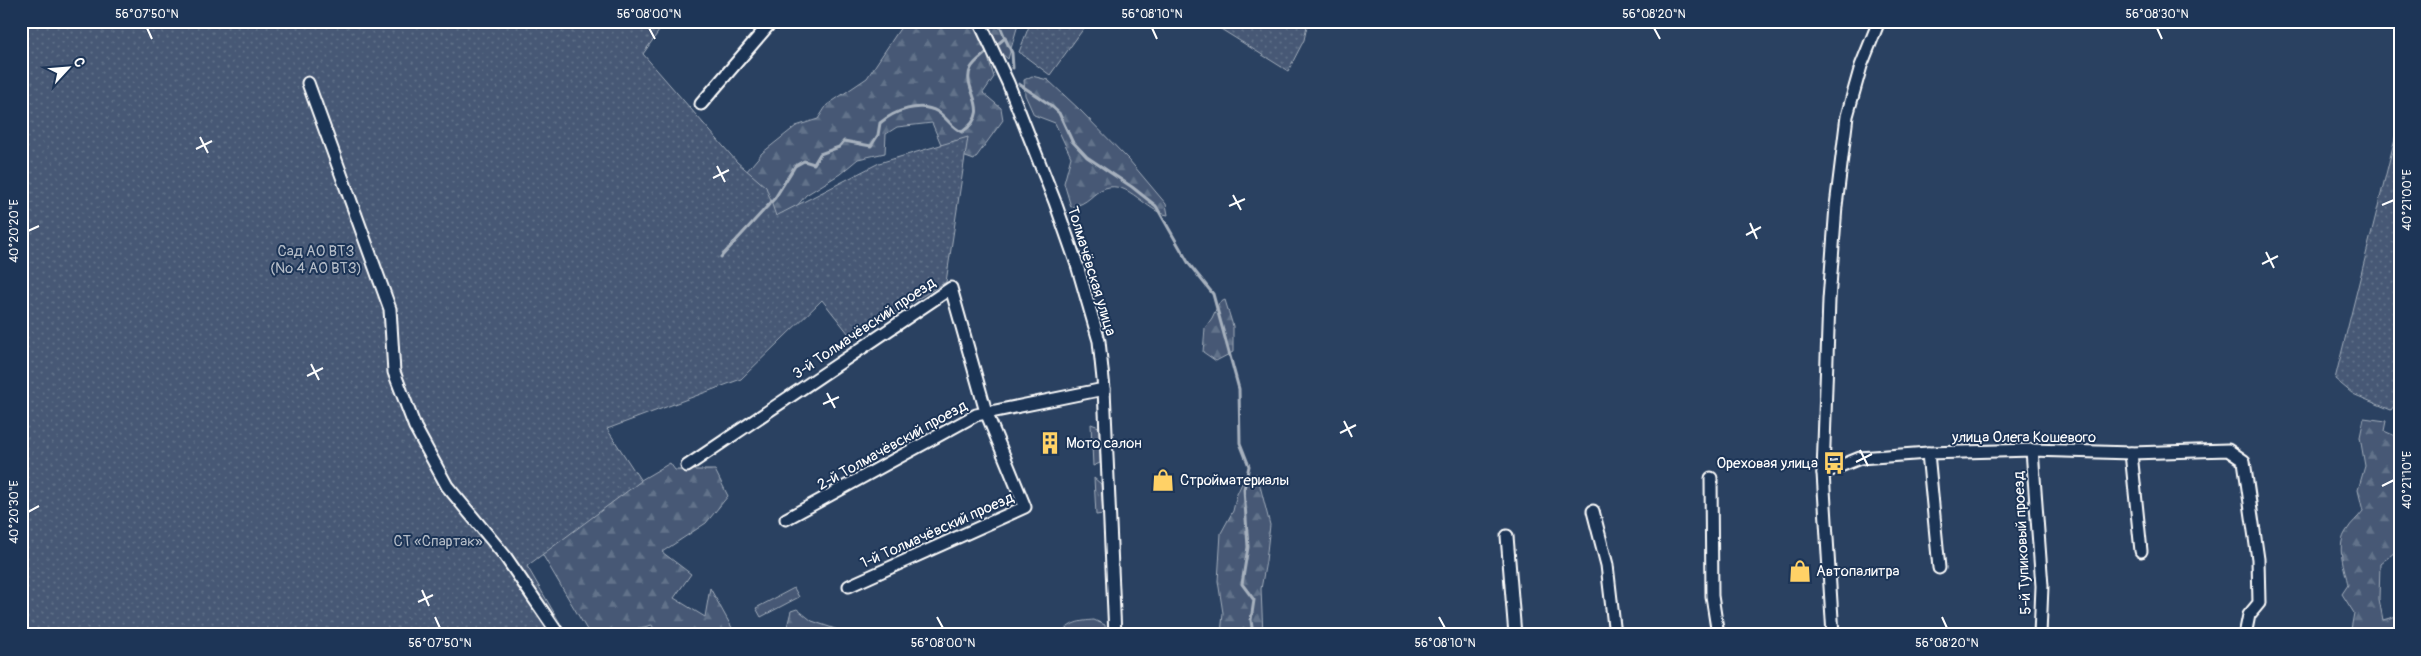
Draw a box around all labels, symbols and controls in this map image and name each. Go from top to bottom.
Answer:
text: 56°07'50"N [115,7,179,22]
text: 56°08'00"N [617,7,681,22]
text: 56°08'10"N [1121,7,1183,22]
text: 56°08'20"N [1622,7,1686,22]
text: 56°08'30"N [2125,7,2189,22]
north arrow [42,42,92,92]
text: С [70,55,89,70]
text: 40°21'00"E [2400,169,2415,231]
text: 40°20'20"E [7,199,22,263]
street label: Толмачёвская улица [1063,204,1120,338]
park label: Сад АО ВТЗ (№ 4 АО ВТЗ) [270,242,362,278]
street label: 3-й Толмачёвский проезд [789,273,939,383]
street label: 2-й Толмачёвский проезд [814,396,970,495]
street label: улица Олега Кошевого [1951,428,2096,447]
building icon: Мото салон [1037,430,1063,456]
place label: Мото салон [1066,434,1142,453]
bus stop icon: Ореховая улица [1821,450,1847,476]
text: 40°21'10"E [2400,451,2415,509]
place label: Ореховая улица [1716,454,1818,473]
shop icon: Стройматериалы [1150,467,1176,493]
place label: Стройматериалы [1180,471,1289,490]
street label: 5-й Тупиковый проезд [2009,471,2036,615]
text: 40°20'30"E [7,480,22,544]
street label: 1-й Толмачёвский проезд [858,488,1017,573]
park label: СТ «Спартак» [393,532,483,551]
shop icon: Автопалитра [1787,558,1813,584]
place label: Автопалитра [1816,562,1899,581]
text: 56°07'50"N [408,636,472,651]
text: 56°08'00"N [911,636,975,651]
text: 56°08'10"N [1414,636,1476,651]
text: 56°08'20"N [1915,636,1979,651]

